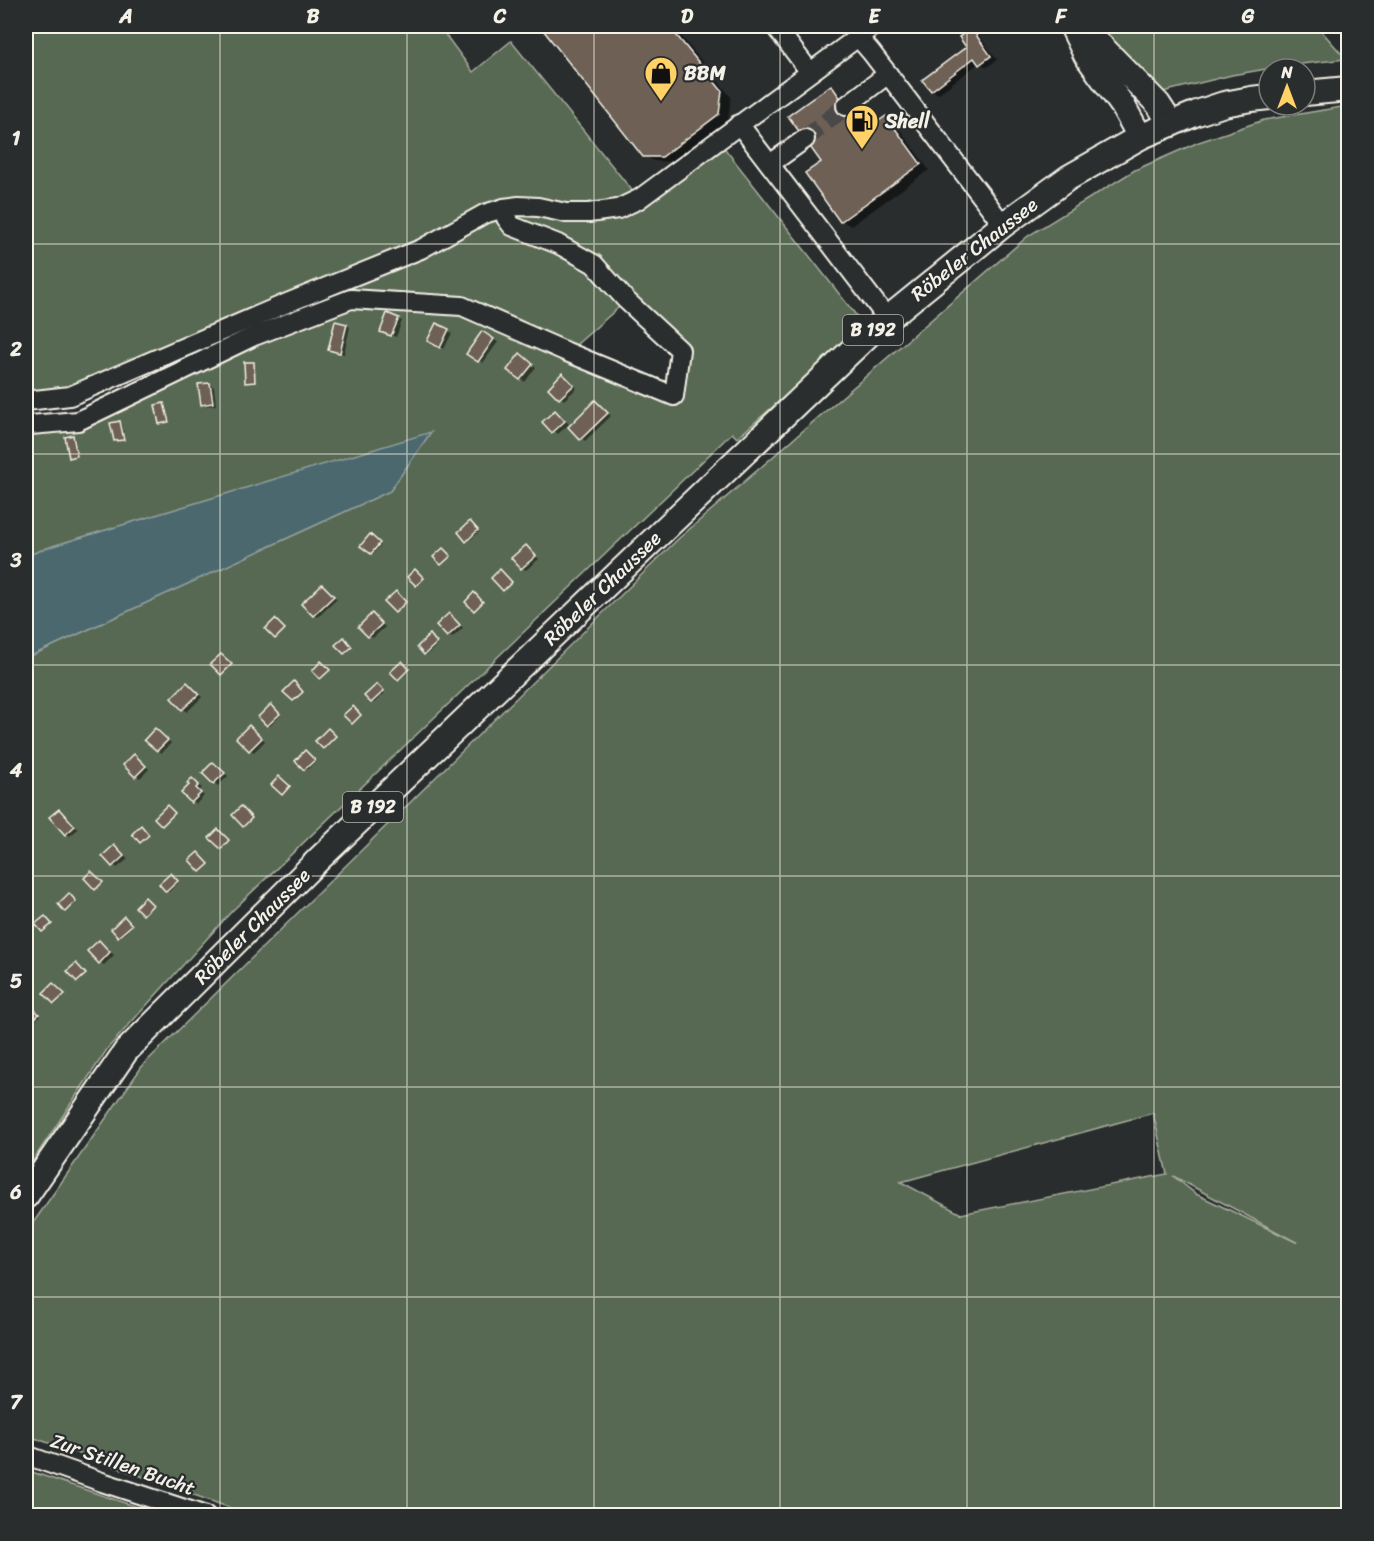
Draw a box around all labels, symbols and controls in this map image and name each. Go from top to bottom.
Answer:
text: A [118,0,133,34]
text: B [307,0,320,34]
text: C [493,0,507,34]
text: D [681,0,694,34]
text: E [868,0,881,34]
text: F [1055,0,1068,34]
text: G [1241,0,1255,34]
shop icon: BBM [643,55,679,102]
place label: BBM [684,56,726,91]
north arrow [1257,57,1317,117]
text: N [1280,58,1293,87]
fuel station icon: Shell [844,103,880,150]
place label: Shell [884,104,931,139]
text: 1 [12,121,21,156]
street label: Röbeler Chaussee [903,188,1046,311]
road number: B 192 [843,315,903,345]
text: 2 [9,332,22,367]
street label: Röbeler Chaussee [535,522,670,654]
text: 3 [10,543,22,578]
text: 4 [9,753,23,788]
road number: B 192 [343,792,403,822]
street label: Röbeler Chaussee [186,859,319,993]
text: 5 [10,964,22,999]
text: 6 [9,1175,22,1210]
text: 7 [10,1385,23,1420]
street label: Zur Stillen Bucht [46,1423,200,1506]

